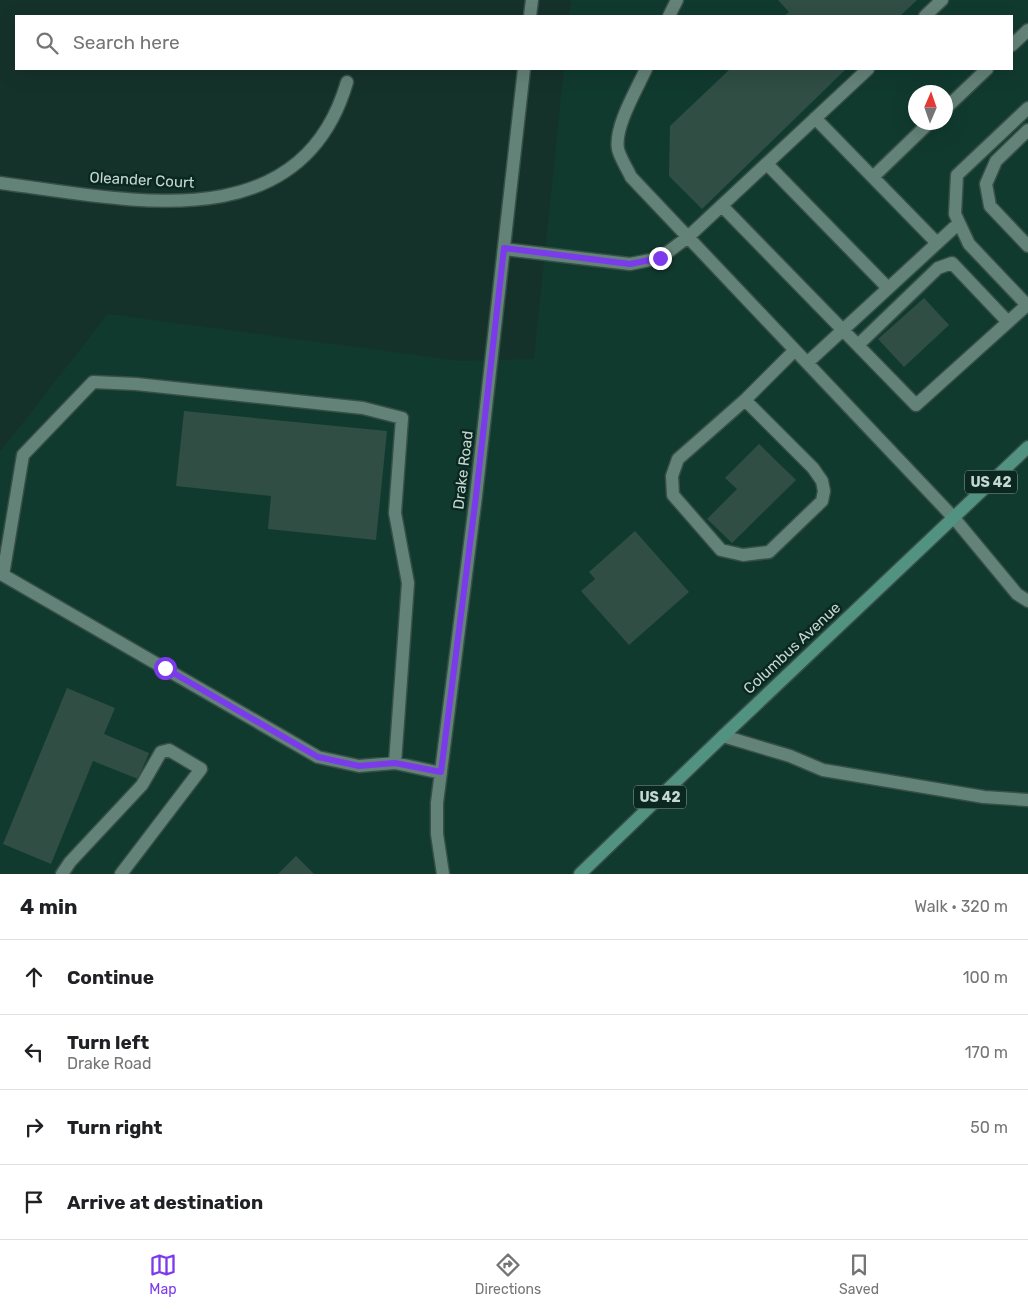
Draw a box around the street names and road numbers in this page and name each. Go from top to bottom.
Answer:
street label: Oleander Court [89,168,195,192]
street label: Drake Road [449,430,477,510]
road number: US 42 [965,471,1017,494]
street label: Columbus Avenue [740,598,844,698]
road number: US 42 [634,786,686,809]

